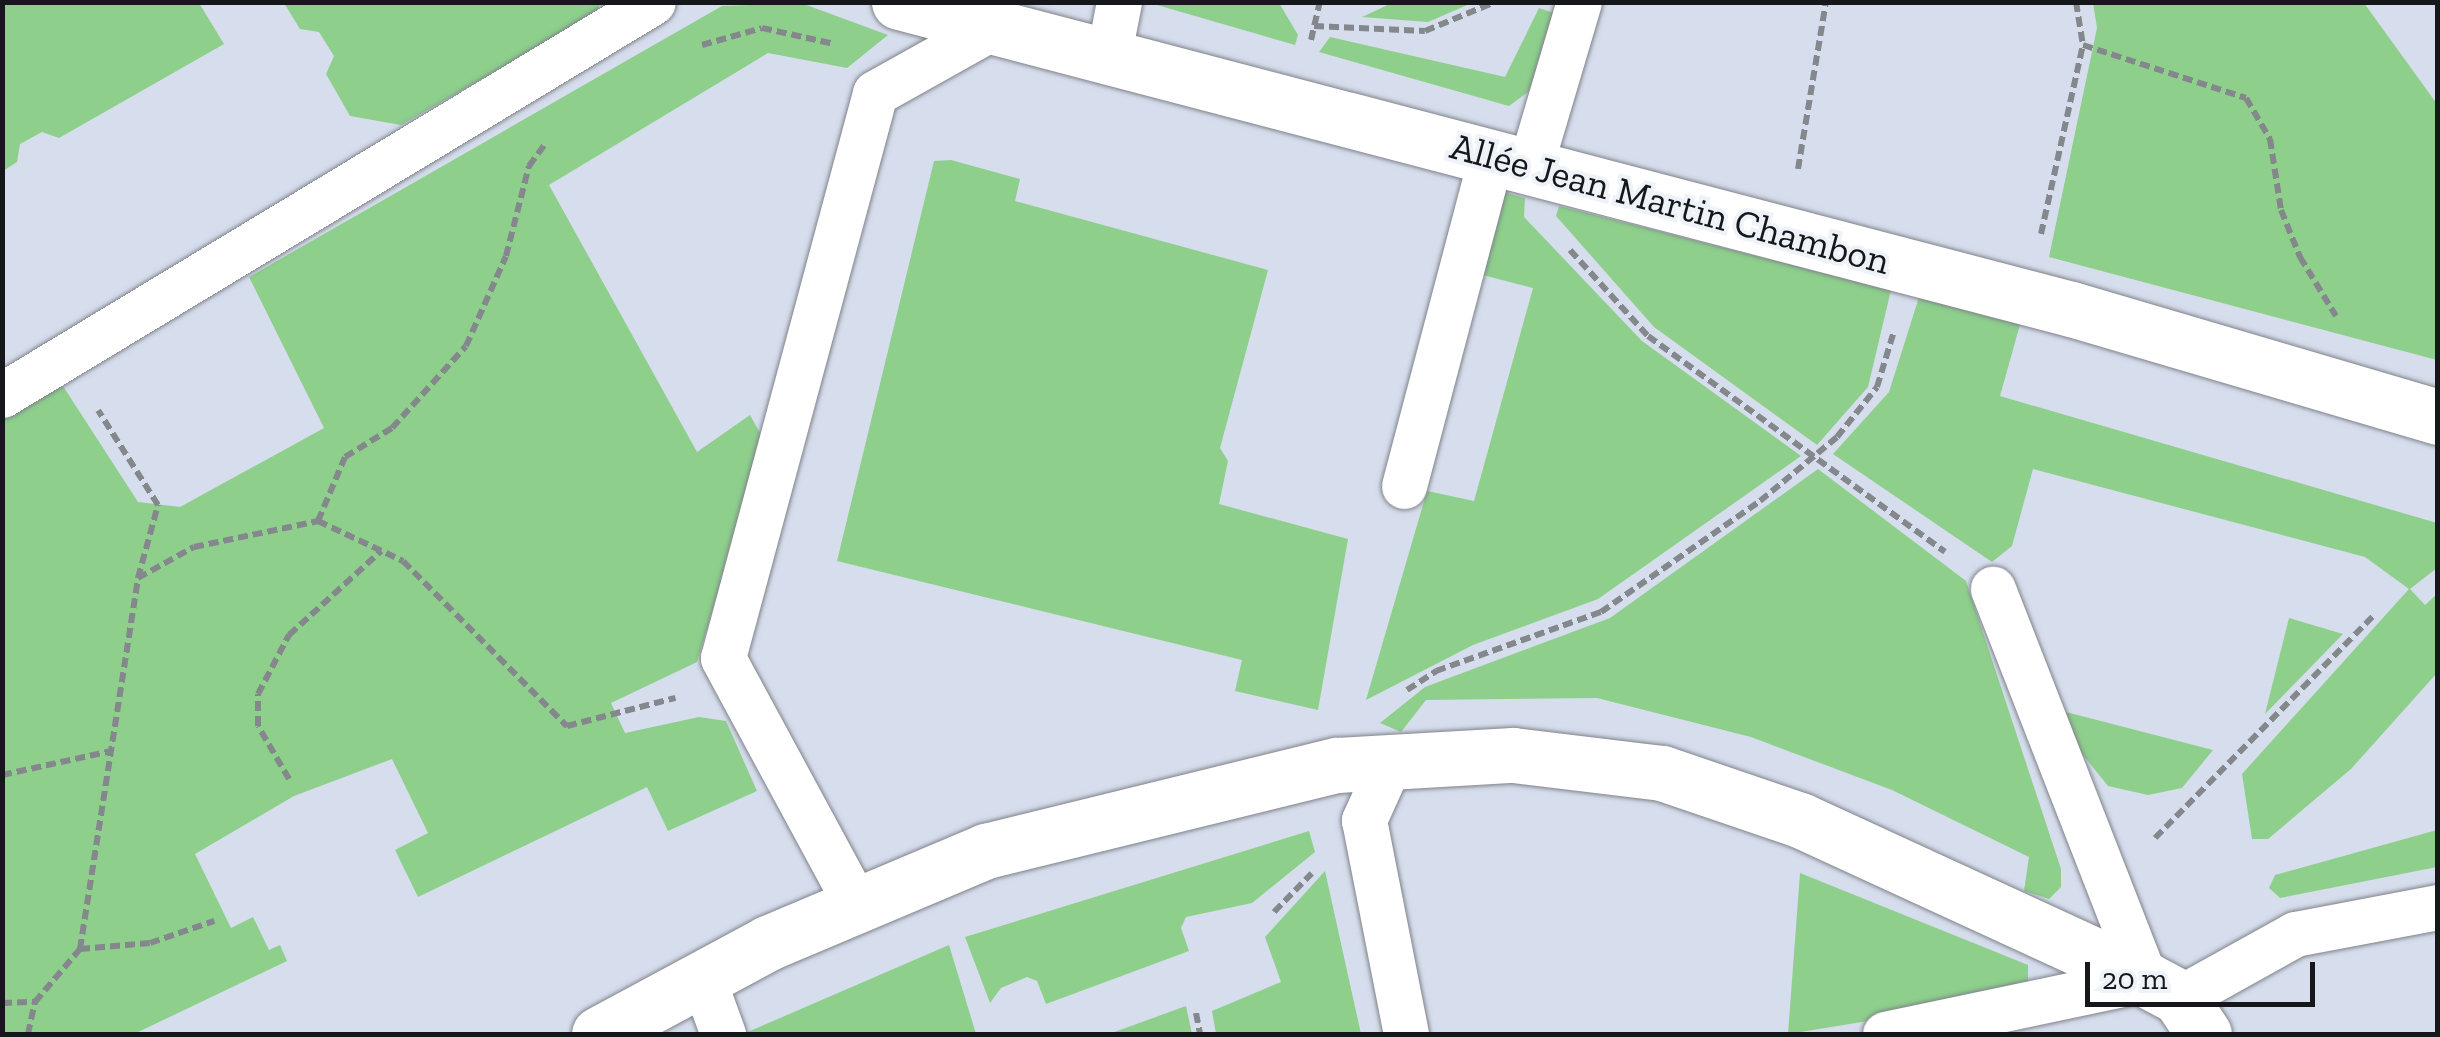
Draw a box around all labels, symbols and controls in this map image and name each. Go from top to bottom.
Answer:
street label: Allée Jean Martin Chambon [1445,123,1895,285]
scale bar [2090,942,2320,1004]
text: 20 m [2102,961,2167,997]

